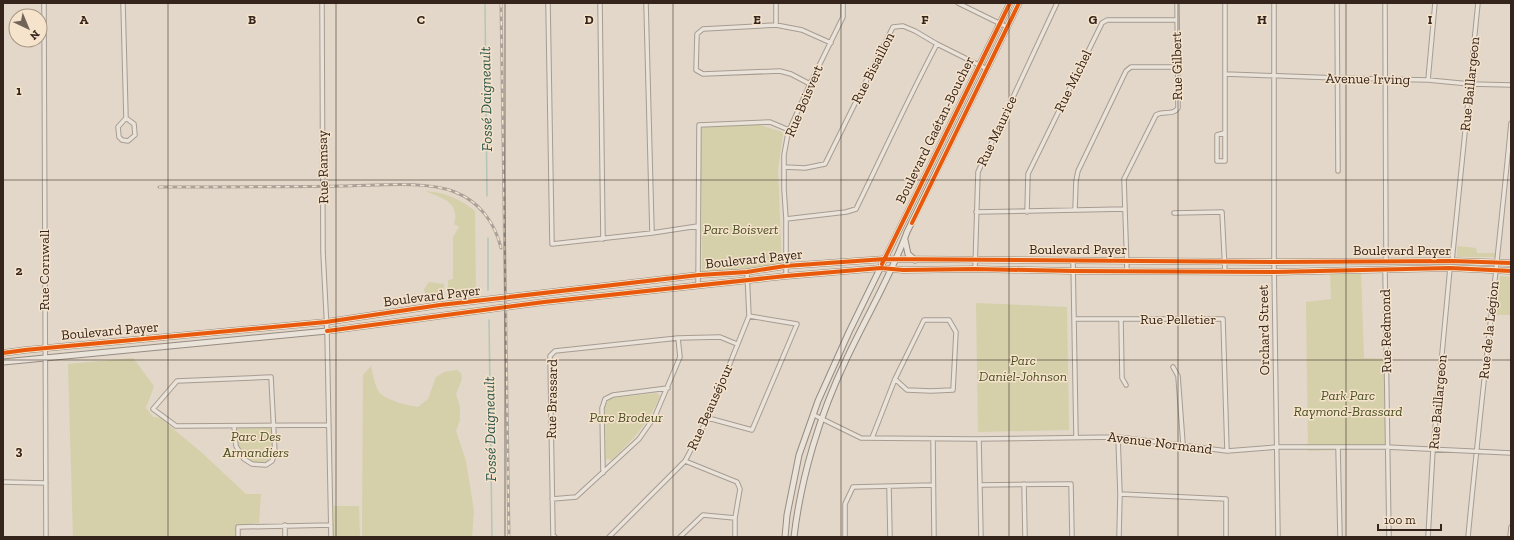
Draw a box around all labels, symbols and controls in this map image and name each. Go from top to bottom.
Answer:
north arrow [8,8,48,48]
text: A [80,12,89,27]
text: B [248,12,256,27]
text: C [417,12,425,27]
text: D [584,12,594,27]
text: E [753,12,761,27]
text: F [921,12,929,27]
text: G [1089,12,1098,27]
text: H [1257,12,1267,27]
text: I [1428,12,1433,27]
text: N [27,27,42,43]
street label: Rue Bisaillon [848,29,898,107]
street label: Rue Gilbert [1168,31,1186,100]
street label: Rue Baillargeon [1457,36,1483,132]
water label: Fossé Daigneault [476,46,496,152]
street label: Rue Michel [1051,47,1095,115]
street label: Boulevard Gaétan-Boucher [892,53,978,206]
street label: Rue Boisvert [781,62,827,140]
street label: Avenue Irving [1326,70,1411,88]
text: 1 [16,83,22,98]
street label: Rue Maurice [973,93,1021,169]
street label: Rue Ramsay [314,129,332,204]
park label: Parc Boisvert [703,221,779,238]
street label: Rue Cornwall [36,229,53,311]
street label: Boulevard Payer [1029,241,1127,258]
street label: Boulevard Payer [1353,242,1451,259]
street label: Boulevard Payer [704,245,804,273]
text: 2 [16,263,23,278]
street label: Rue de la Légion [1475,280,1503,380]
street label: Boulevard Payer [382,282,482,310]
street label: Orchard Street [1255,284,1273,376]
street label: Rue Redmond [1377,289,1395,373]
street label: Rue Pelletier [1140,311,1216,328]
street label: Boulevard Payer [60,318,160,344]
park label: Parc Daniel-Johnson [979,352,1067,385]
street label: Rue Baillargeon [1425,354,1451,450]
street label: Rue Brassard [543,359,561,439]
street label: Rue Beauséjour [683,361,737,453]
water label: Fossé Daigneault [480,376,500,482]
park label: Park Parc Raymond-Brassard [1294,387,1402,420]
park label: Parc Brodeur [589,409,663,426]
park label: Parc Des Armandiers [222,428,289,461]
street label: Avenue Normand [1107,428,1214,458]
text: 3 [16,443,23,458]
scale bar [1378,506,1441,532]
text: 100 m [1384,513,1416,527]

